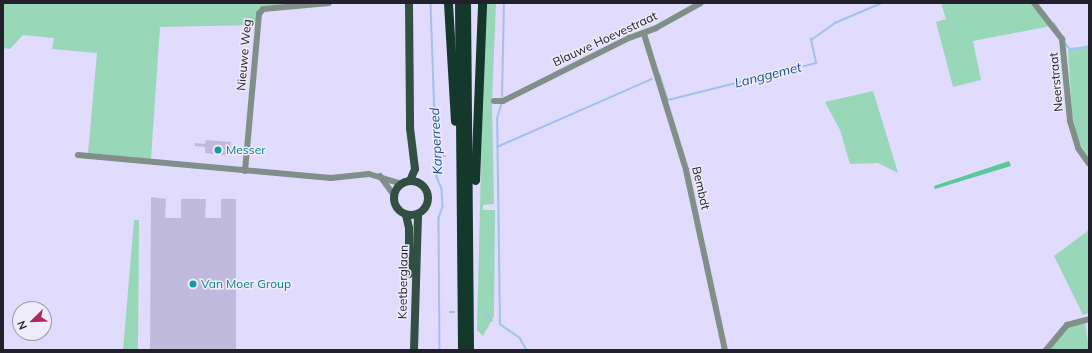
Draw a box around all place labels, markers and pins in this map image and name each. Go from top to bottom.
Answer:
place label: Messer [226,143,266,157]
marker: Messer [213,145,223,155]
place label: Van Moer Group [201,277,291,291]
marker: Van Moer Group [188,279,198,289]

